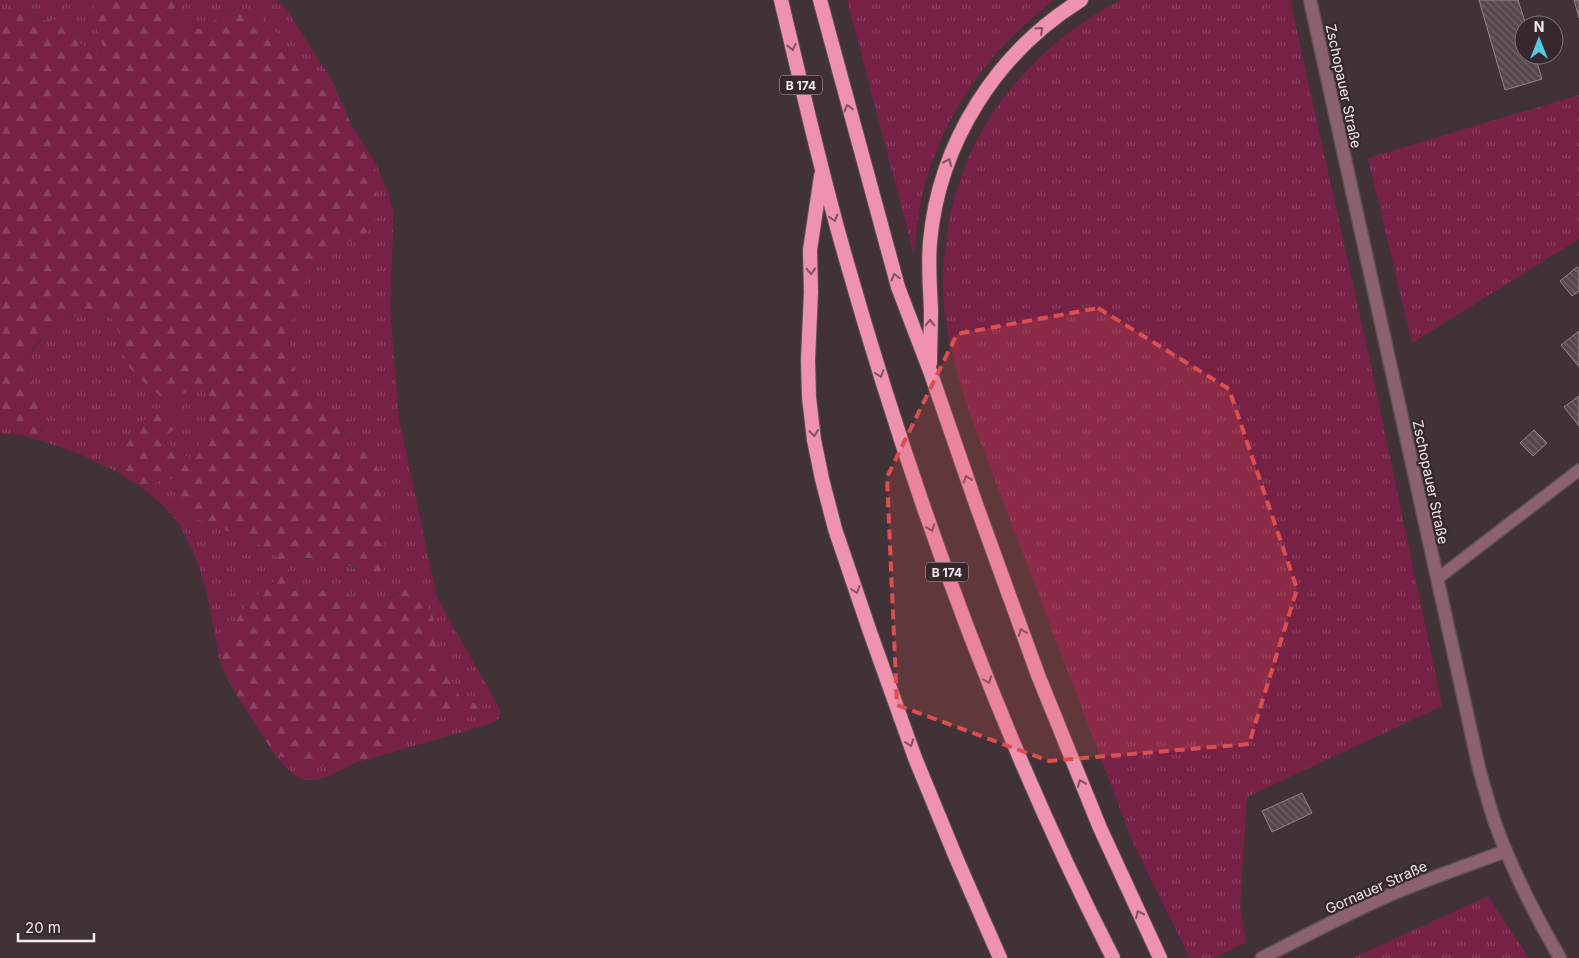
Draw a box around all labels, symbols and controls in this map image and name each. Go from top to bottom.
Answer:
north arrow [1514,15,1564,65]
text: N [1534,18,1544,35]
street label: Zschopauer Straße [1323,22,1365,150]
one-way arrow [1034,27,1043,36]
one-way arrow [786,43,797,52]
road number: B 174 [780,76,822,94]
one-way arrow [844,105,854,113]
one-way arrow [942,159,952,167]
one-way arrow [829,213,839,221]
one-way arrow [805,267,816,275]
one-way arrow [890,273,900,281]
one-way arrow [925,318,936,326]
one-way arrow [874,369,884,377]
street label: Zschopauer Straße [1410,418,1452,546]
one-way arrow [808,430,819,438]
one-way arrow [963,475,973,484]
one-way arrow [925,523,935,532]
road number: B 174 [926,562,968,582]
one-way arrow [850,585,860,594]
one-way arrow [1018,628,1028,636]
one-way arrow [982,675,992,684]
one-way arrow [904,738,914,747]
one-way arrow [1077,779,1088,788]
street label: Gornauer Straße [1322,857,1430,917]
scale bar [18,910,94,942]
one-way arrow [1135,910,1146,919]
text: 20 m [25,918,61,937]

